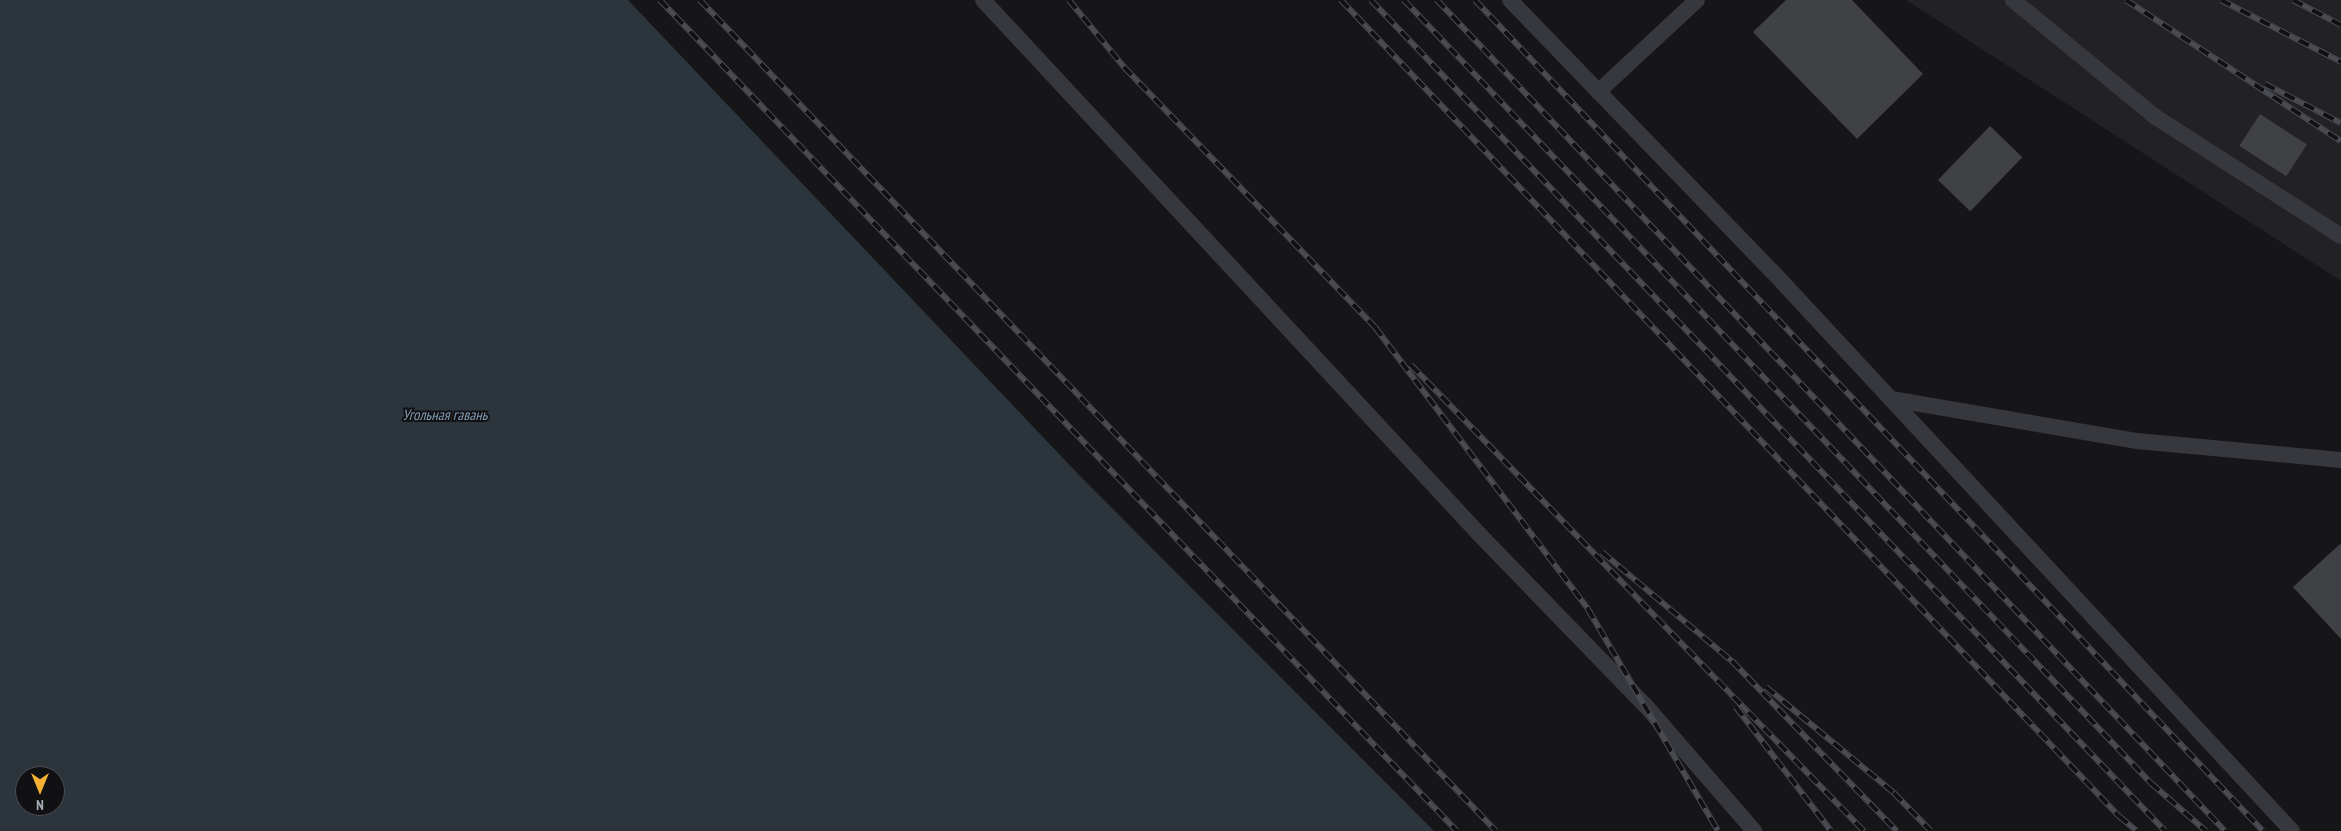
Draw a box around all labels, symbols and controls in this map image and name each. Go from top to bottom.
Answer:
water label: Угольная гавань [403,406,487,424]
north arrow [15,766,65,816]
text: N [36,796,44,814]

